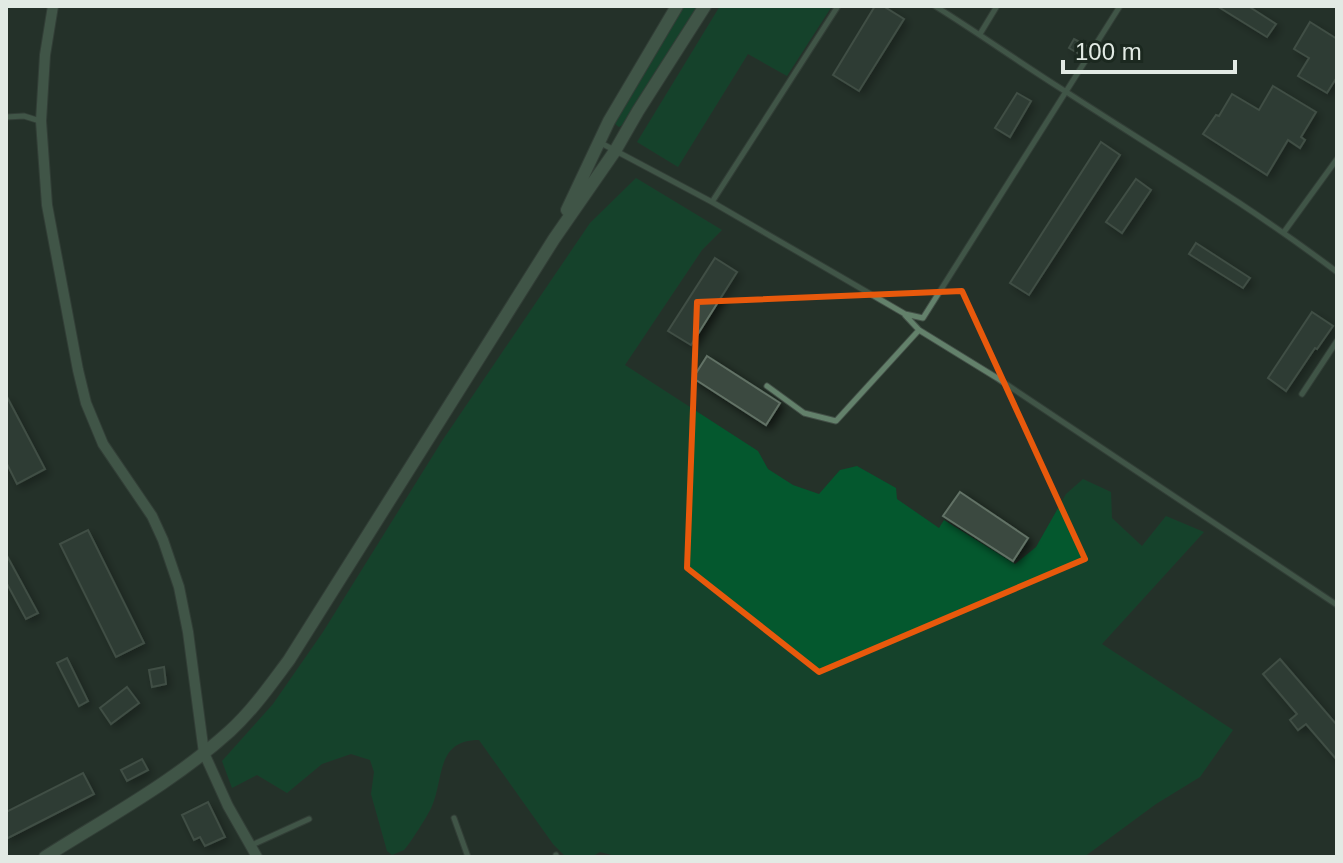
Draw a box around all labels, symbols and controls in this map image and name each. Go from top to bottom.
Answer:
scale bar [1063,24,1235,74]
text: 100 m [1075,38,1142,65]

